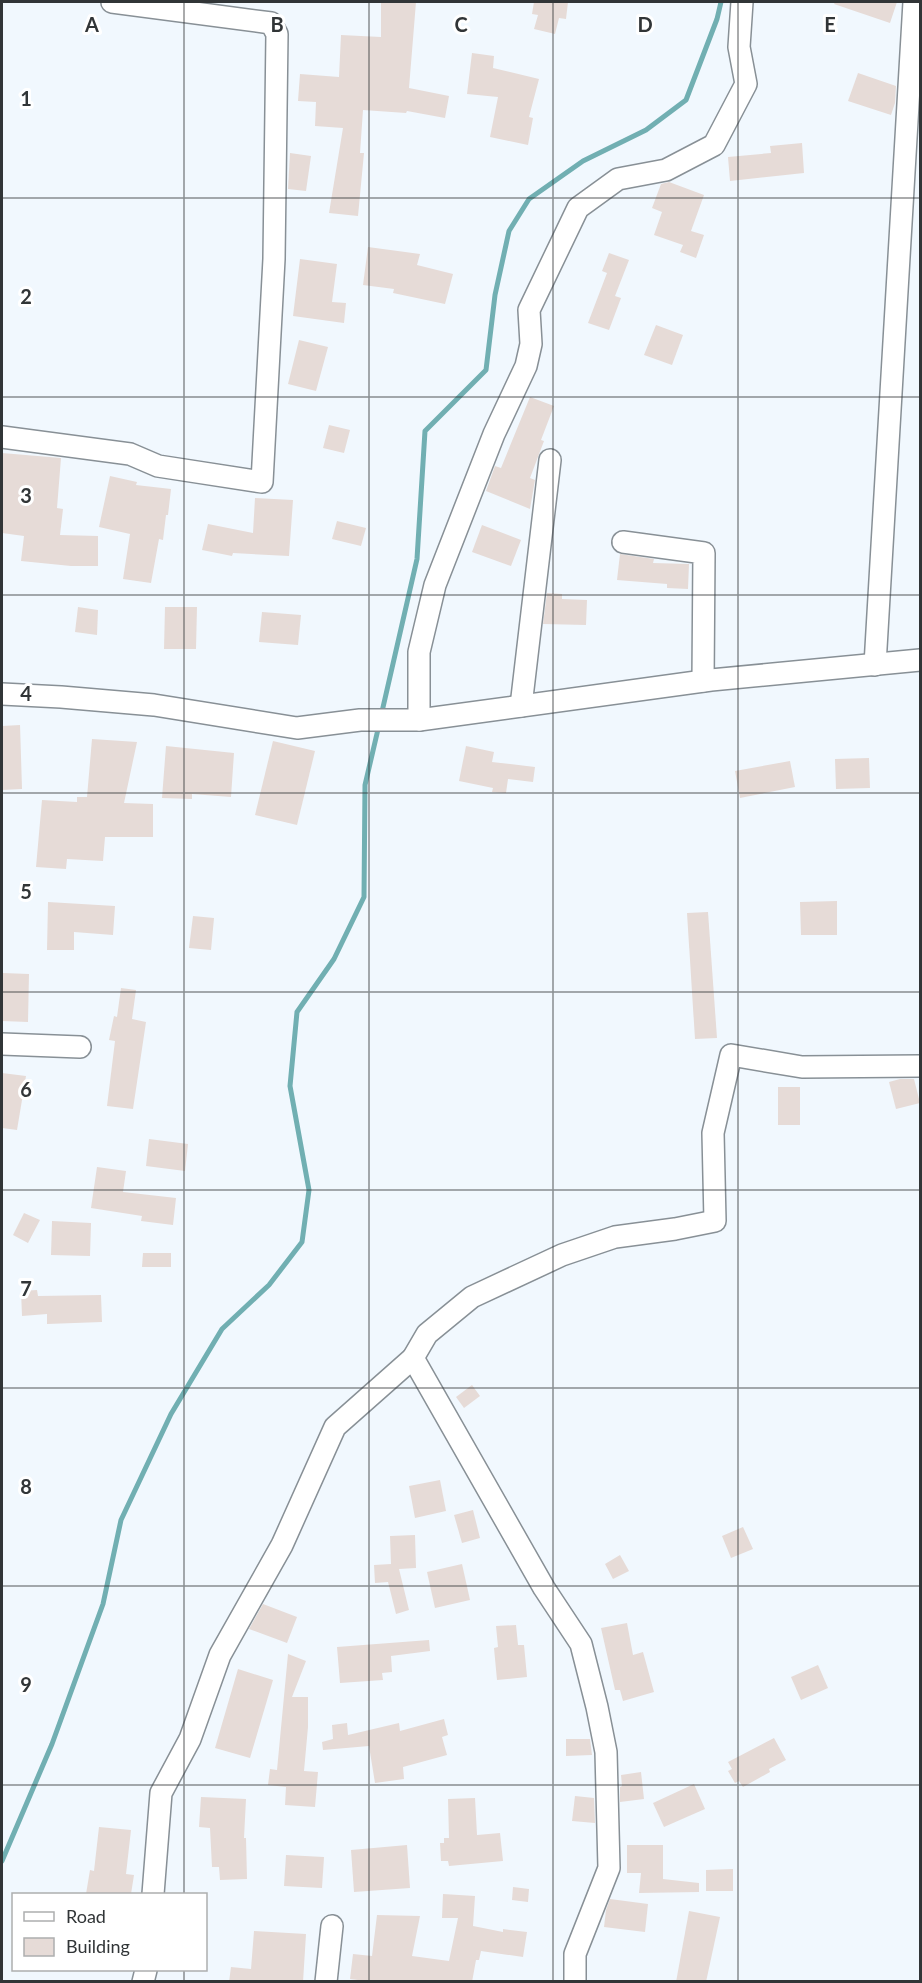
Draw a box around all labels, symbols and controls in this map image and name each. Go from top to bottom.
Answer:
text: A [84,12,99,36]
text: B [270,12,284,36]
text: C [454,12,468,36]
text: D [637,12,653,36]
text: E [824,12,836,36]
text: 1 [20,86,32,110]
text: 2 [20,284,32,308]
text: 3 [20,483,32,507]
text: 4 [20,681,32,705]
text: 5 [20,879,32,903]
text: 6 [20,1077,32,1101]
text: 7 [20,1276,32,1300]
text: 8 [20,1474,32,1498]
text: 9 [20,1672,32,1696]
legend [12,1893,207,1971]
text: Road [66,1905,106,1927]
text: Building [66,1935,130,1957]

